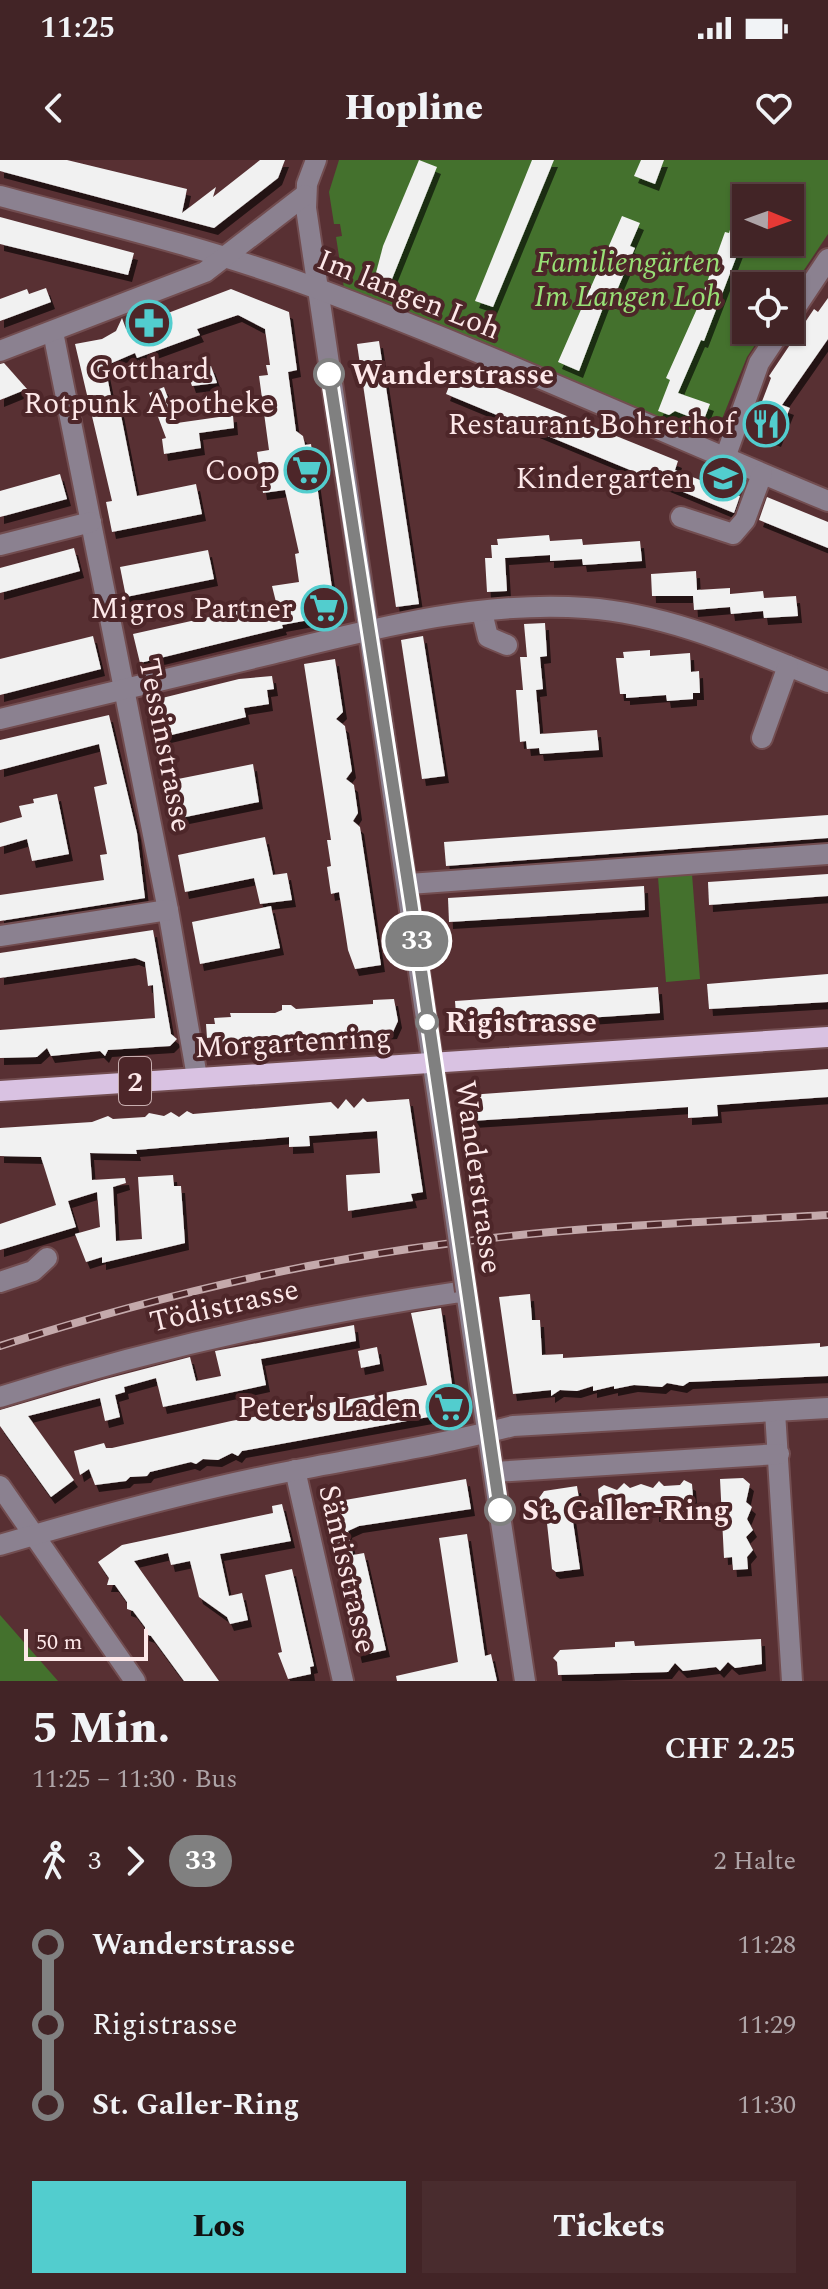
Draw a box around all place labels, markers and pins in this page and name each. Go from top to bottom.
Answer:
pharmacy icon: Gotthard Rotpunk Apotheke [125,299,173,347]
place label: Gotthard Rotpunk Apotheke [23,347,275,427]
place label: Wanderstrasse [351,352,554,398]
marker: Wanderstrasse [314,359,344,389]
restaurant icon: Restaurant Bohrerhof [742,400,790,448]
place label: Restaurant Bohrerhof [447,402,738,448]
supermarket icon: Coop [283,446,331,494]
place label: Coop [205,448,276,494]
school or university icon: Kindergarten [699,454,747,502]
place label: Kindergarten [515,456,692,502]
supermarket icon: Migros Partner [300,584,348,632]
place label: Migros Partner [90,586,293,632]
place label: Rigistrasse [445,1000,597,1046]
marker: Rigistrasse [416,1011,438,1033]
supermarket icon: Peter's Laden [425,1383,473,1431]
place label: Peter's Laden [238,1385,418,1431]
place label: St. Galler-Ring [522,1488,729,1534]
marker: St. Galler-Ring [485,1495,515,1525]

